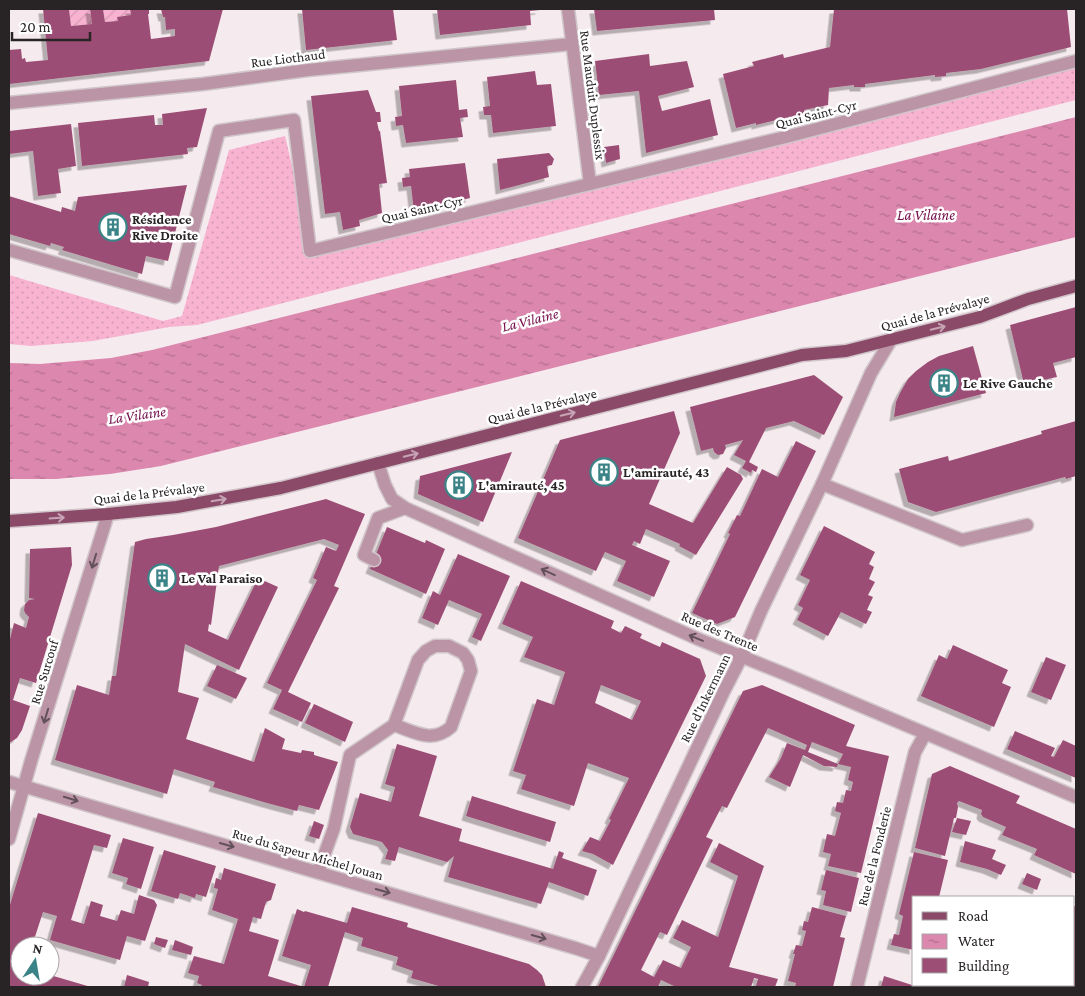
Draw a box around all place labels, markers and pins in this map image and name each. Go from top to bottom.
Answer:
place label: Résidence Rive Droite [132,211,199,243]
building icon: Résidence Rive Droite [98,212,128,242]
building icon: Le Rive Gauche [929,368,959,398]
place label: Le Rive Gauche [963,375,1053,391]
building icon: L'amirauté, 43 [589,457,619,487]
place label: L'amirauté, 43 [623,464,710,481]
building icon: L'amirauté, 45 [444,470,474,500]
place label: L'amirauté, 45 [478,477,565,494]
building icon: Le Val Paraiso [147,563,177,593]
place label: Le Val Paraiso [181,570,263,586]

